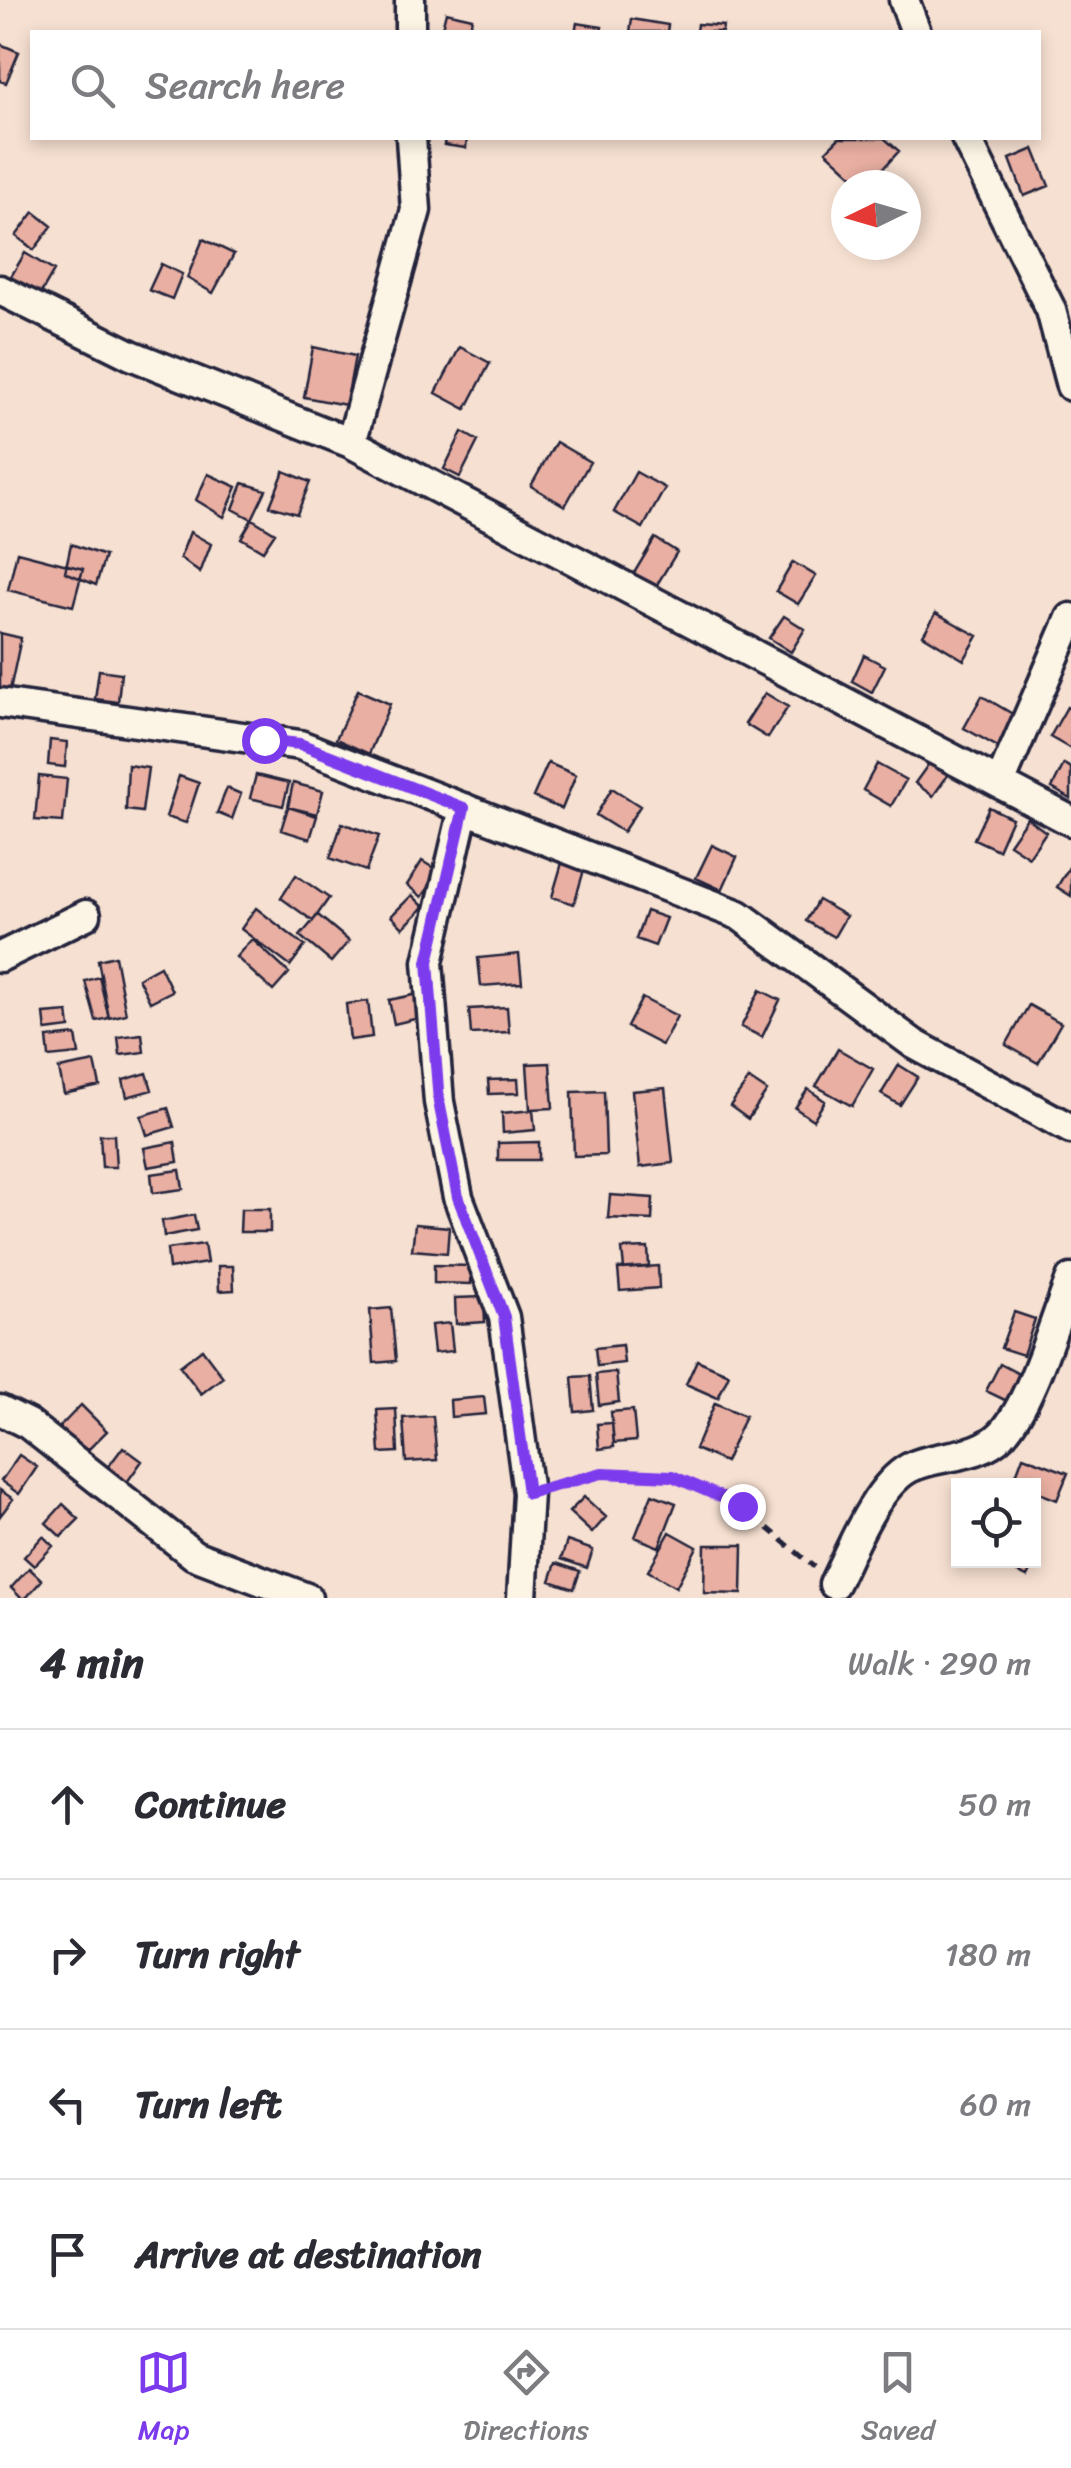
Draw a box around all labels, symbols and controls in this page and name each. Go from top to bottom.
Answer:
search box [30,30,1041,140]
text: Search here [145,52,345,119]
icon: search [65,58,120,113]
north arrow [831,170,921,260]
route start [242,718,288,764]
map controls [951,1478,1041,1568]
button: locate [951,1478,1041,1568]
route end [720,1484,766,1530]
text: 4 min [40,1626,144,1700]
text: Walk · 290 m [848,1635,1031,1692]
text: Continue [135,1771,286,1838]
text: 50 m [958,1776,1031,1833]
icon: ahead [40,1777,95,1832]
text: Turn right [135,1921,300,1988]
text: 180 m [945,1926,1031,1983]
icon: right [40,1927,95,1982]
text: Turn left [135,2071,281,2138]
text: 60 m [960,2076,1031,2133]
icon: left [40,2077,95,2132]
text: Arrive at destination [135,2221,482,2288]
icon: arrive [40,2227,95,2282]
tab: Map [136,2345,191,2454]
tab: Directions [463,2345,589,2454]
tab: Saved [861,2345,935,2454]

